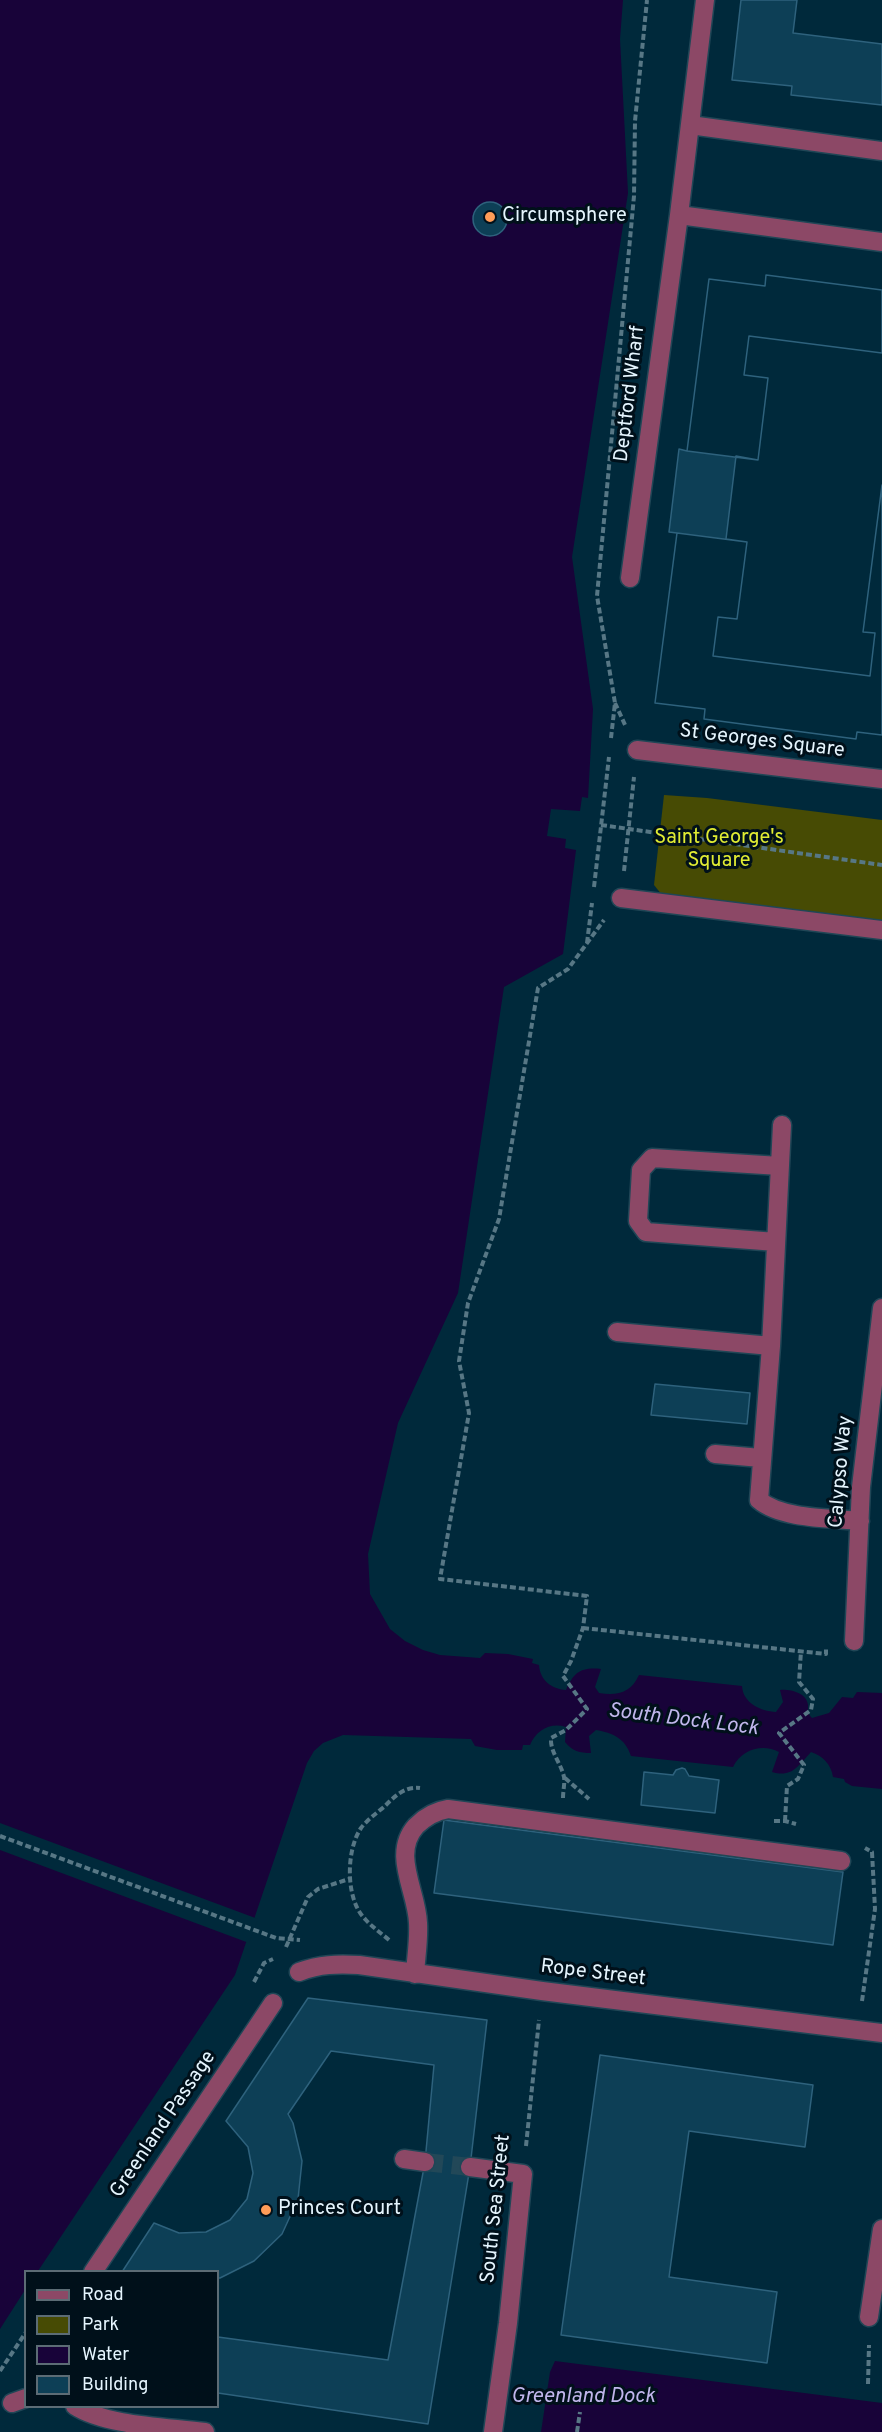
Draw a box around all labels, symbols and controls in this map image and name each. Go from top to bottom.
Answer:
place label: Circumsphere [502,205,627,229]
marker: Circumsphere [483,210,497,224]
street label: Deptford Wharf [611,325,651,463]
street label: St Georges Square [678,720,846,764]
park label: Saint George's Square [654,827,784,874]
street label: Calypso Way [825,1415,859,1529]
water label: South Dock Lock [607,1699,759,1743]
street label: Rope Street [539,1956,647,1992]
street label: Greenland Passage [106,2047,222,2203]
street label: South Sea Street [477,2133,517,2285]
place label: Princes Court [278,2198,401,2222]
marker: Princes Court [259,2203,273,2217]
legend [24,2270,219,2408]
text: Road [82,2284,124,2307]
text: Park [82,2314,119,2337]
text: Water [82,2344,129,2367]
text: Building [82,2374,148,2397]
water label: Greenland Dock [511,2385,655,2411]

